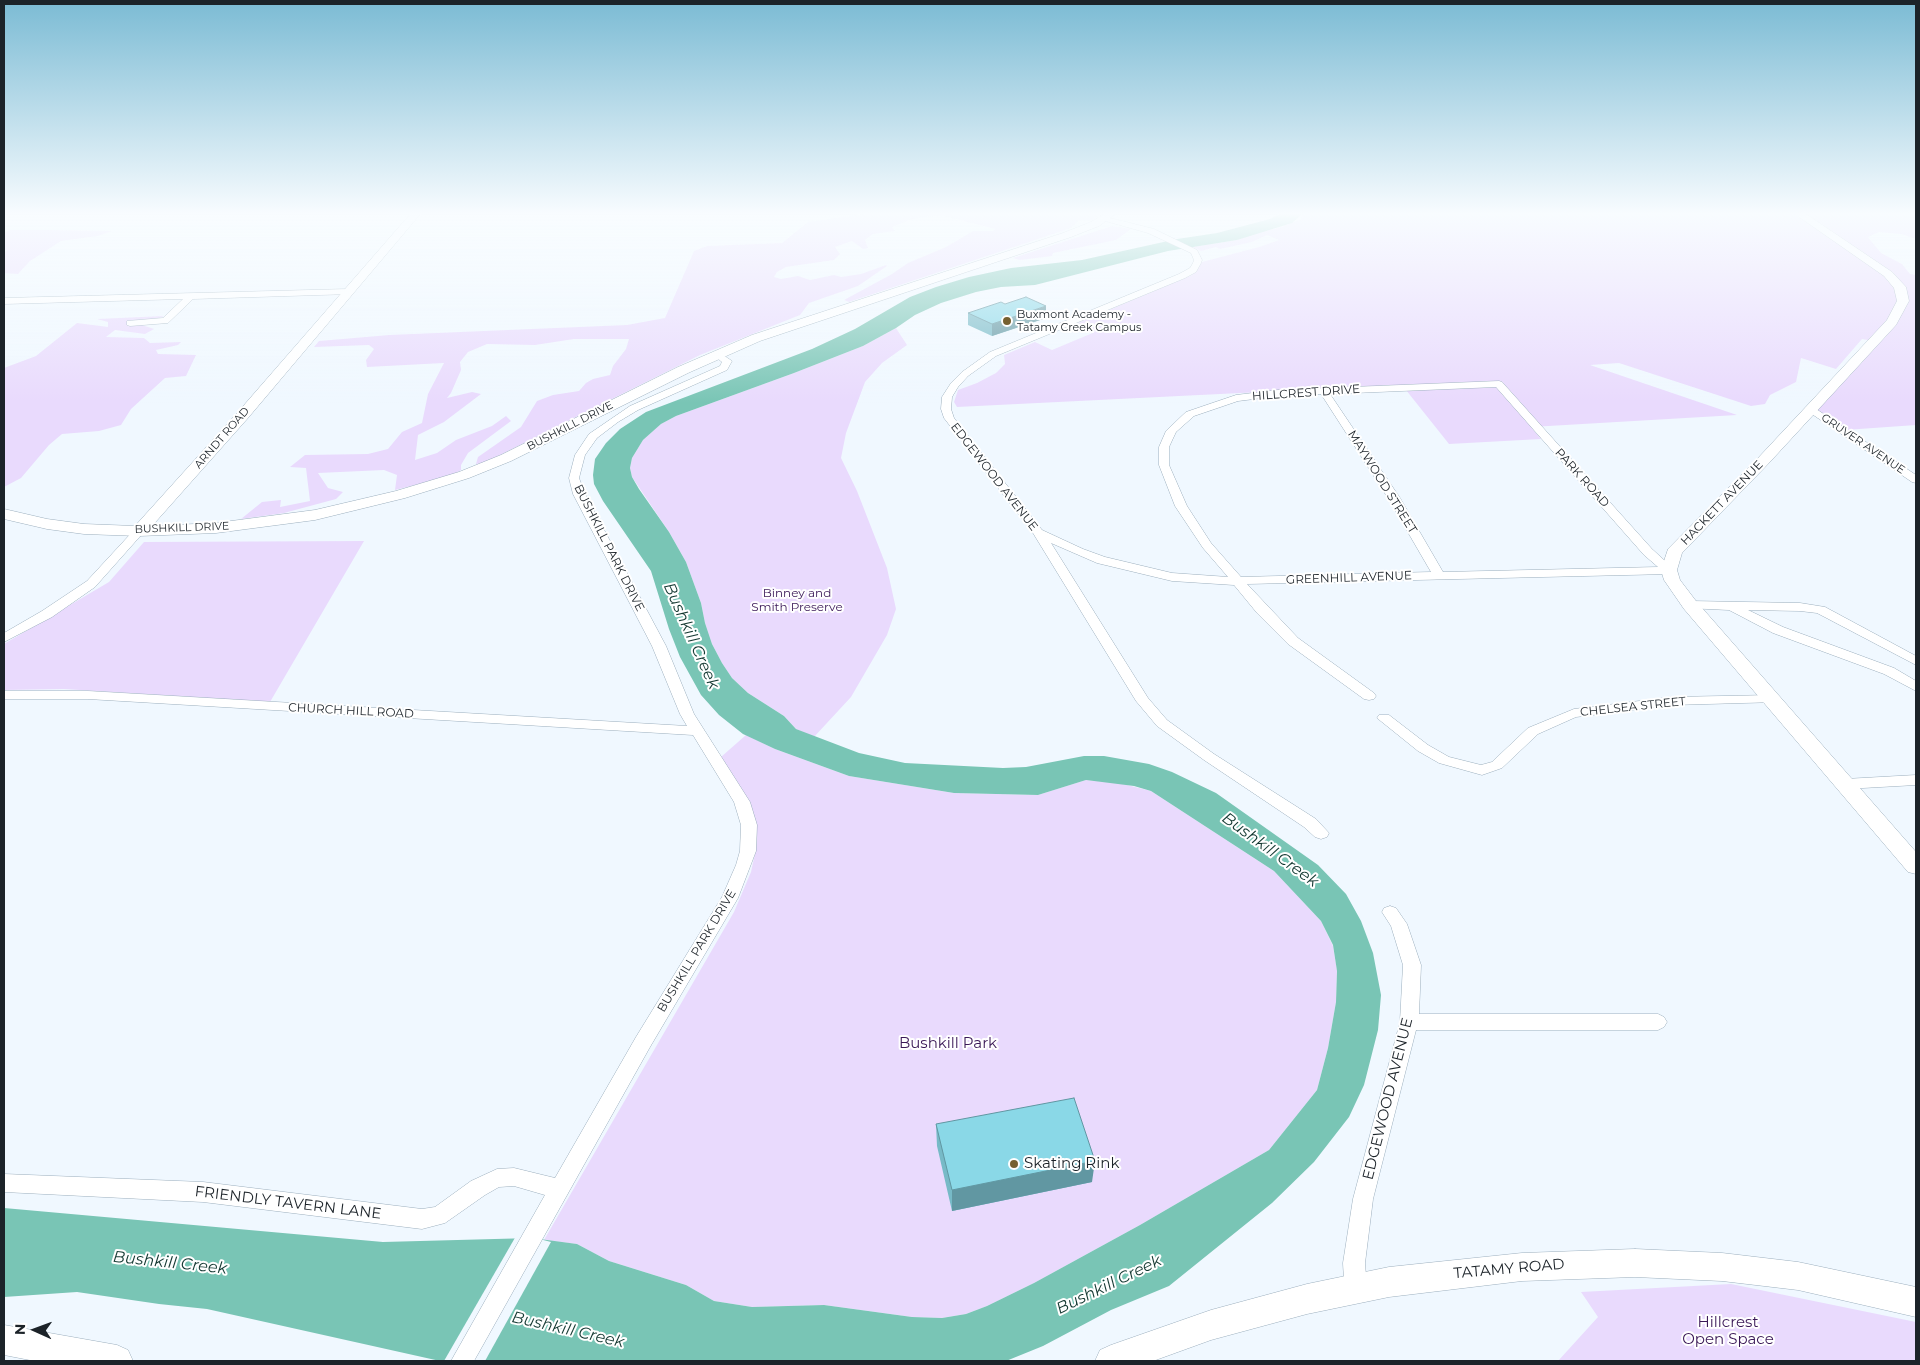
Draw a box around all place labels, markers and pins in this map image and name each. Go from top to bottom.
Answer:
place label: Buxmont Academy - Tatamy Creek Campus [1017,308,1141,334]
marker: Buxmont Academy - Tatamy Creek Campus [1001,315,1013,327]
place label: Skating Rink [1024,1155,1119,1173]
marker: Skating Rink [1008,1158,1020,1170]

